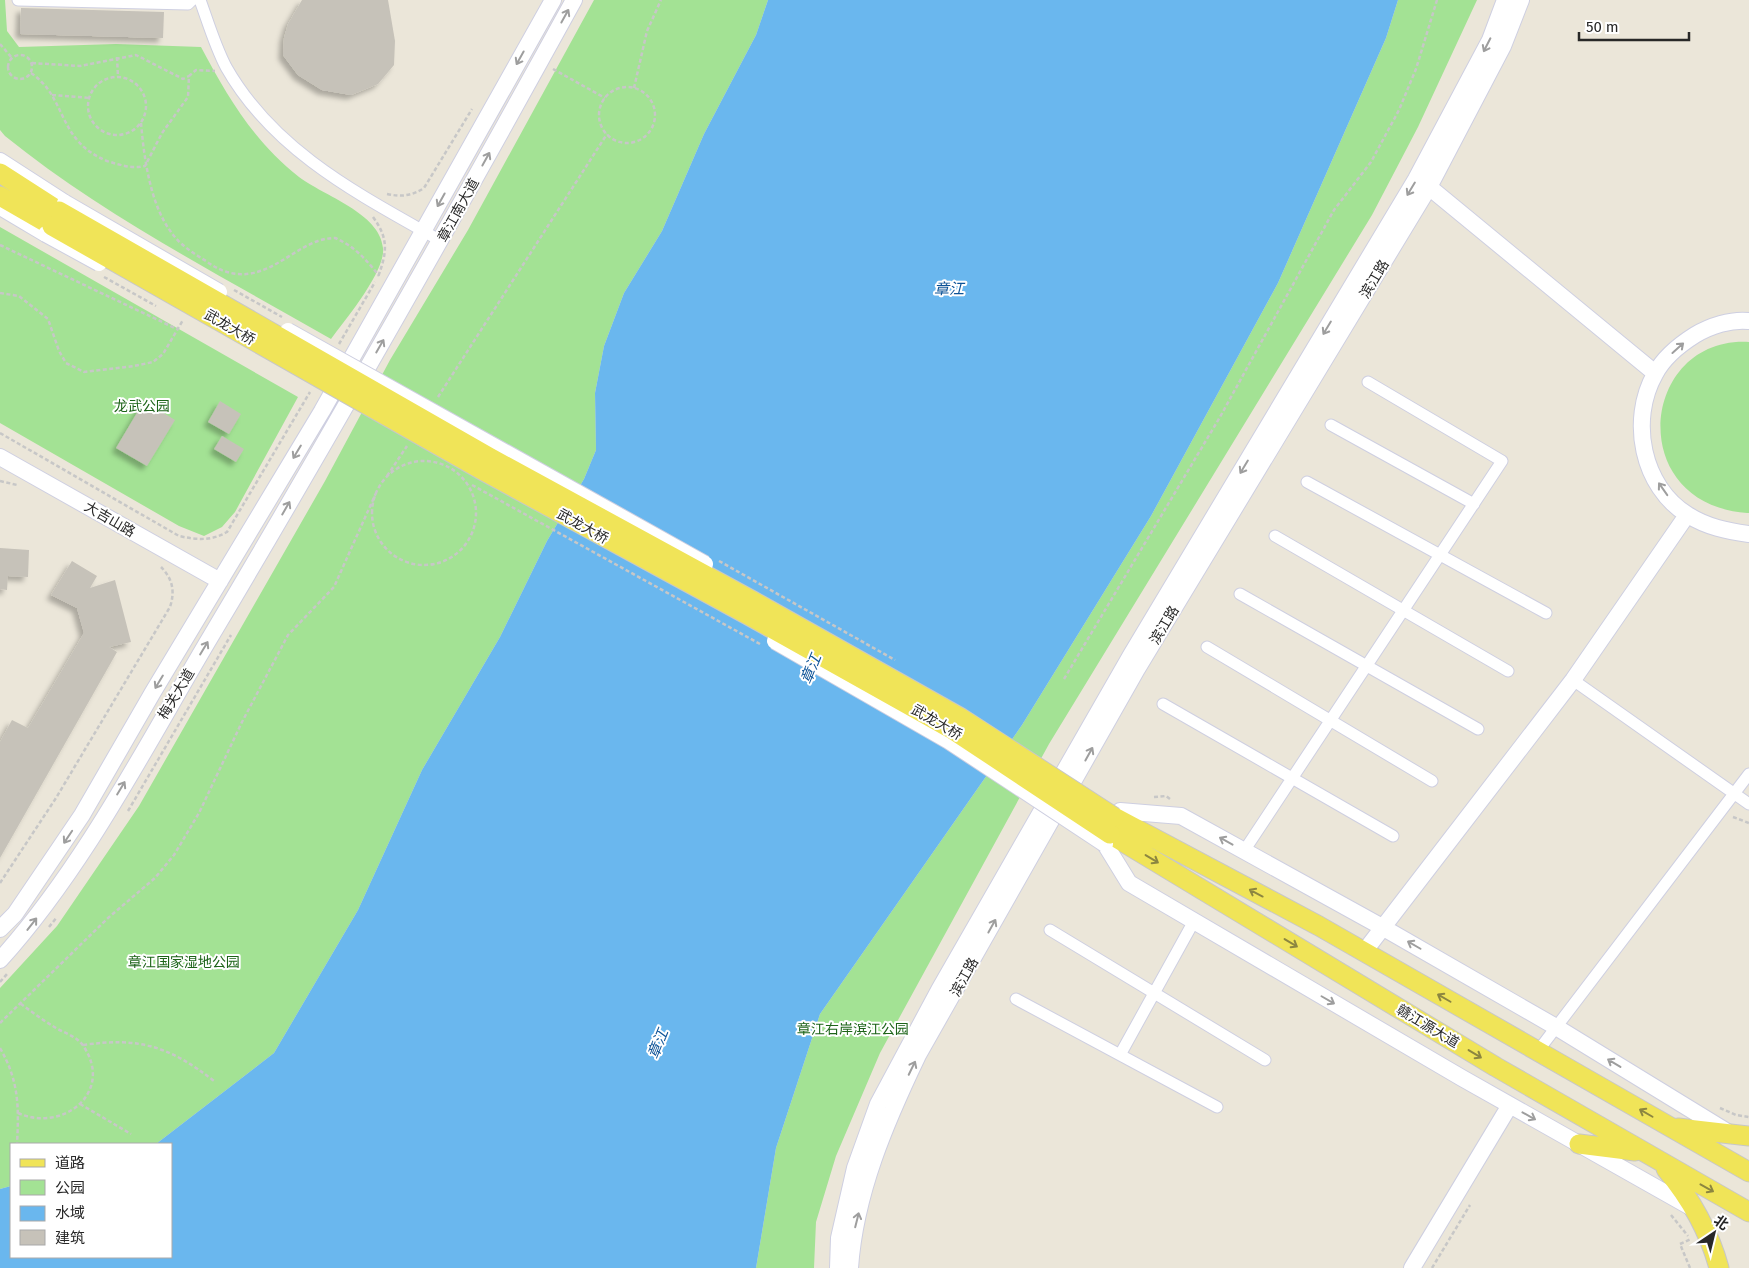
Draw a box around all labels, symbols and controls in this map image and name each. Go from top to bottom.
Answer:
one-way arrow [560,9,570,24]
scale bar [1579,10,1689,42]
text: 50 m [1586,18,1619,36]
one-way arrow [1482,37,1491,52]
one-way arrow [515,50,525,64]
one-way arrow [482,152,492,166]
street label: 章江南大道 [434,176,483,245]
one-way arrow [1405,181,1415,195]
one-way arrow [436,192,446,207]
street label: 滨江路 [1356,257,1393,302]
water label: 章江 [934,280,966,298]
street label: 武龙大桥 [201,306,258,349]
one-way arrow [1322,321,1332,335]
one-way arrow [376,339,386,353]
one-way arrow [1671,342,1684,353]
park label: 龙武公园 [114,398,170,415]
one-way arrow [291,445,301,459]
one-way arrow [1238,460,1248,474]
one-way arrow [1657,482,1668,496]
street label: 大吉山路 [81,498,138,541]
one-way arrow [281,500,291,515]
street label: 武龙大桥 [554,505,611,547]
street label: 滨江路 [1146,603,1183,648]
one-way arrow [199,642,209,656]
water label: 章江 [797,650,826,686]
street label: 梅关大道 [155,666,198,723]
one-way arrow [153,674,163,688]
street label: 武龙大桥 [908,701,965,744]
one-way arrow [1085,747,1094,762]
one-way arrow [116,781,126,795]
one-way arrow [63,829,73,843]
one-way arrow [1219,836,1234,845]
one-way arrow [1144,855,1158,865]
one-way arrow [1249,888,1264,898]
one-way arrow [27,918,38,931]
one-way arrow [987,919,997,934]
one-way arrow [1283,938,1297,948]
one-way arrow [1407,940,1422,950]
park label: 章江国家湿地公园 [128,954,240,971]
street label: 滨江路 [947,955,982,1000]
one-way arrow [1437,993,1452,1002]
one-way arrow [1321,995,1335,1005]
street label: 赣江源大道 [1393,1001,1462,1052]
park label: 章江右岸滨江公园 [797,1021,909,1038]
water label: 章江 [644,1025,673,1061]
one-way arrow [1467,1050,1481,1060]
one-way arrow [1608,1058,1622,1068]
one-way arrow [908,1061,917,1076]
one-way arrow [1639,1108,1654,1118]
one-way arrow [1522,1111,1537,1121]
legend [10,1143,172,1258]
text: 道路 [55,1154,85,1172]
text: 公园 [55,1179,85,1197]
one-way arrow [1699,1183,1713,1193]
text: 水域 [55,1204,85,1222]
north arrow [1689,1208,1739,1258]
one-way arrow [853,1212,862,1228]
text: 北 [1711,1212,1732,1234]
text: 建筑 [55,1229,85,1247]

